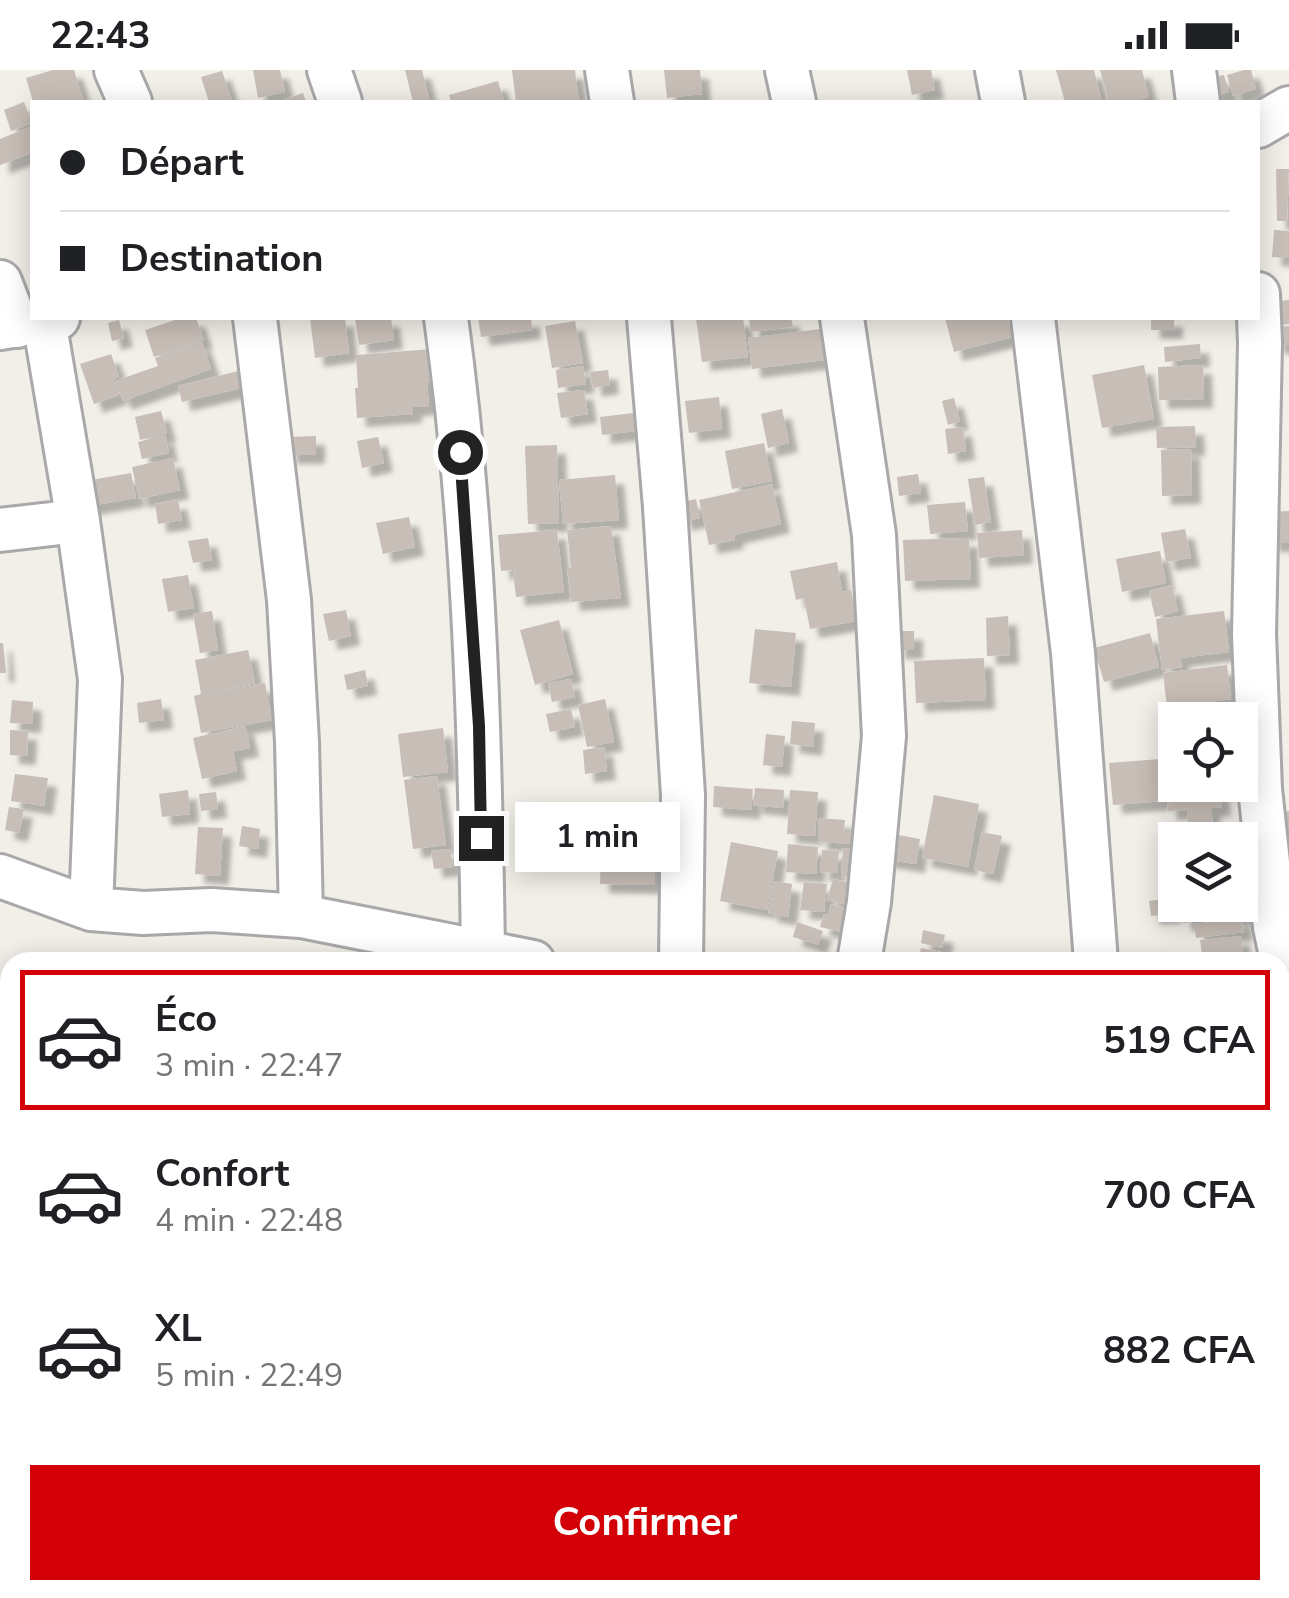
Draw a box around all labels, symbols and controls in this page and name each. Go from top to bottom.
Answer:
text: 22:43 [50,10,151,61]
text: Départ [120,137,244,188]
text: Destination [120,233,324,284]
route start [438,430,483,475]
map controls [1158,702,1258,922]
button: locate [1158,702,1258,802]
callout: 1 min [516,803,681,873]
text: 1 min [556,815,639,858]
route end [459,816,504,861]
button: layers [1158,822,1258,922]
text: Éco [155,993,217,1044]
icon: car [35,995,125,1085]
text: 519 CFA [1103,1015,1255,1066]
text: 3 min · 22:47 [155,1044,343,1087]
text: Confort [155,1148,289,1199]
icon: car [35,1150,125,1240]
text: 700 CFA [1103,1170,1255,1221]
text: 4 min · 22:48 [155,1199,343,1242]
text: XL [155,1303,202,1354]
icon: car [35,1305,125,1395]
text: 882 CFA [1103,1325,1255,1376]
text: 5 min · 22:49 [155,1354,343,1397]
button: Confirmer [30,1465,1260,1580]

